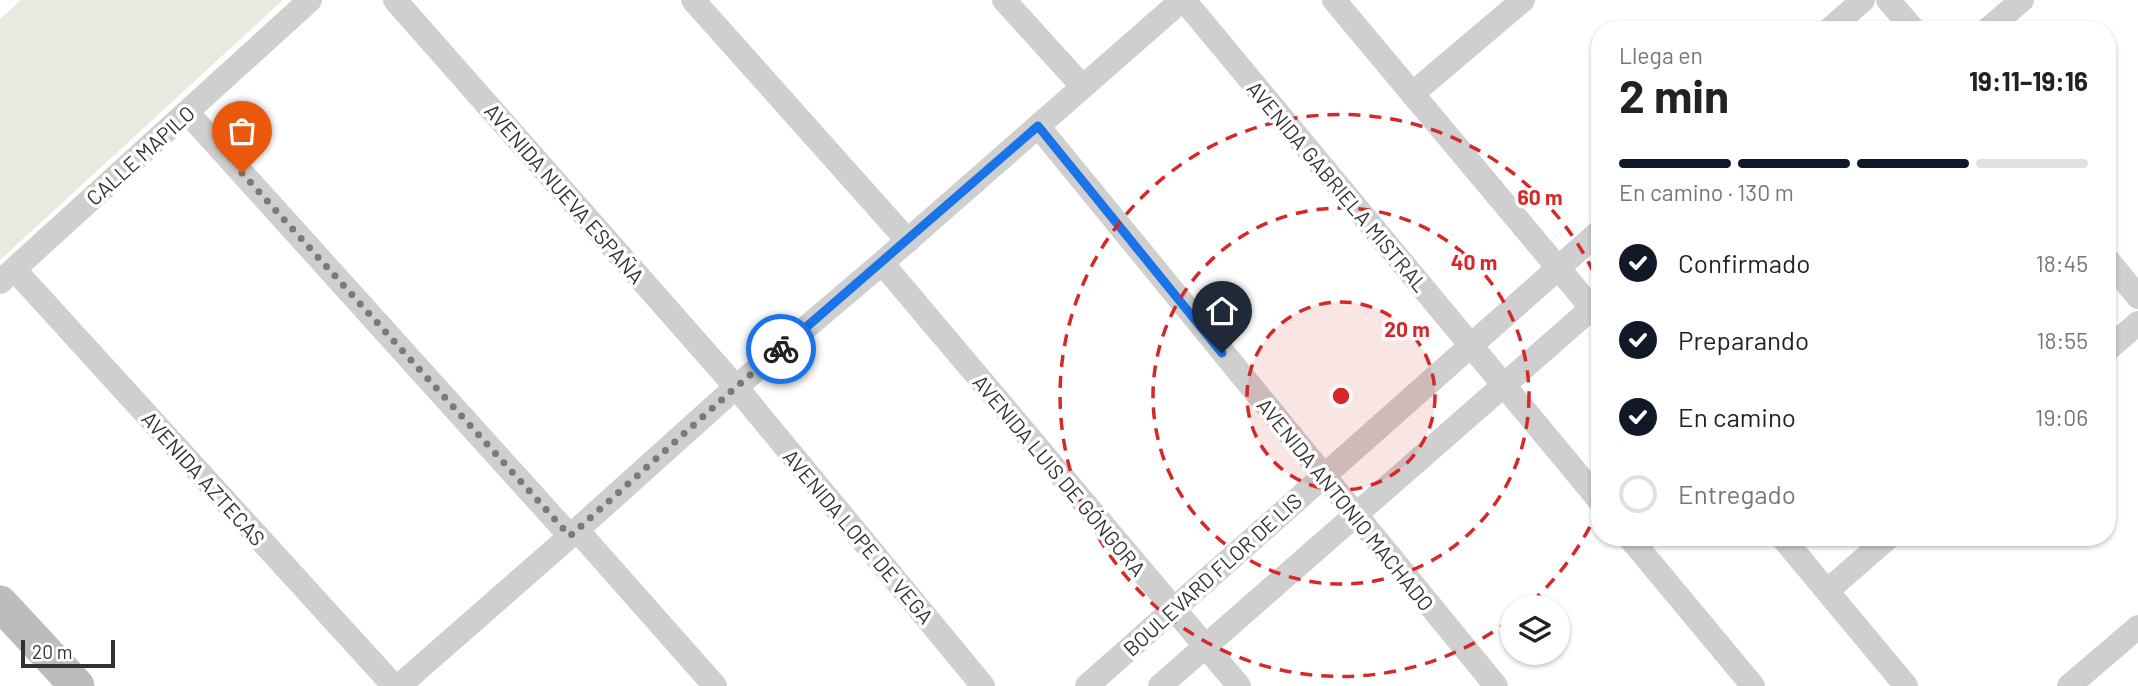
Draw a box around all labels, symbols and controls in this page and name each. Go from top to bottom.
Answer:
text: Llega en [1619,41,1703,69]
text: 19:11–19:16 [1969,65,2088,96]
text: 2 min [1619,67,1729,122]
street label: AVENIDA GABRIELA MISTRAL [1242,75,1434,297]
street label: AVENIDA NUEVA ESPAÑA [480,98,650,288]
street label: CALLE MAPILO [81,100,199,210]
pin [212,101,272,173]
icon: bag [223,112,261,150]
text: En camino · 130 m [1619,178,1794,206]
text: 60 m [1518,184,1562,209]
icon: check [1619,244,1657,282]
text: Confirmado [1678,247,1810,278]
text: 40 m [1451,249,1497,274]
text: 18:45 [2036,249,2088,277]
pin [1192,281,1252,353]
icon: home [1203,292,1241,330]
courier [746,314,816,384]
text: 20 m [1384,316,1430,341]
icon: check [1619,321,1657,359]
text: Preparando [1678,324,1809,355]
text: 18:55 [2037,326,2088,354]
icon: bike [762,330,800,368]
street label: AVENIDA LUIS DE GÓNGORA [968,369,1152,581]
centre of rings [1329,384,1353,408]
street label: AVENIDA ANTONIO MACHADO [1252,393,1440,615]
icon: check [1619,398,1657,436]
text: En camino [1678,401,1796,432]
text: 19:06 [2035,403,2088,431]
street label: AVENIDA AZTECAS [137,406,271,550]
street label: AVENIDA LOPE DE VEGA [779,444,939,629]
text: Entregado [1678,478,1796,509]
street label: BOULEVARD FLOR DE LIS [1118,487,1306,661]
map controls [1500,595,1570,665]
button: layers [1500,595,1570,665]
scale bar [21,637,116,669]
text: 20 m [32,640,72,663]

